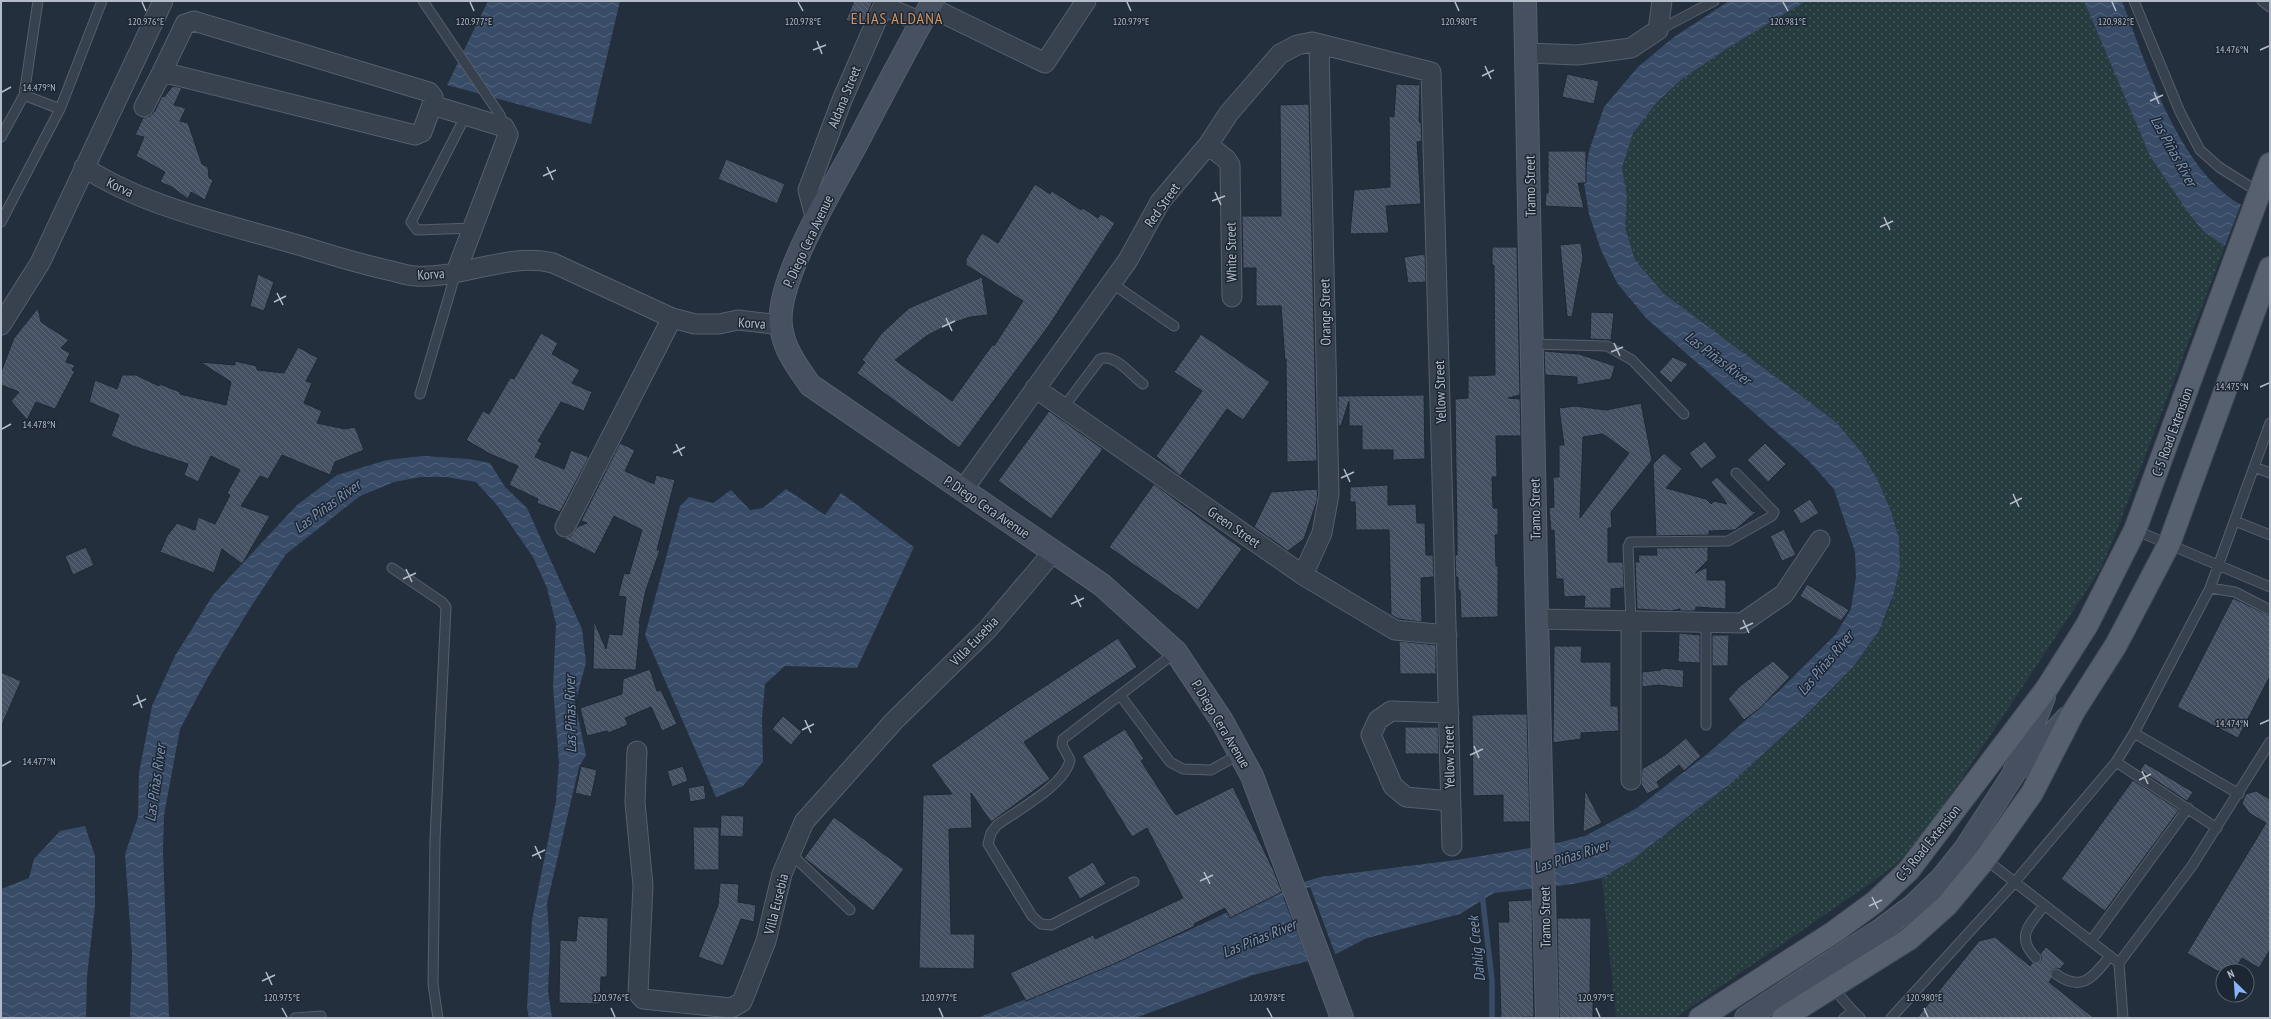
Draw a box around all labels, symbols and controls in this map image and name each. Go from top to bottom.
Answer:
district label: ELIAS ALDANA [851,8,943,28]
text: 120.976°E [128,15,164,28]
text: 120.977°E [456,15,492,28]
text: 120.978°E [785,15,821,28]
text: 120.979°E [1113,15,1149,28]
text: 120.980°E [1441,15,1477,28]
text: 120.981°E [1770,15,1806,28]
text: 120.982°E [2098,15,2134,28]
text: 14.476°N [2215,43,2249,56]
street label: Aldana Street [823,63,865,131]
text: 14.479°N [22,81,56,94]
water label: Las Piñas River [2147,112,2202,191]
street label: Tramo Street [1520,155,1540,217]
street label: Korva [104,173,136,201]
street label: Red Street [1140,179,1184,231]
street label: P. Diego Cera Avenue [779,192,837,290]
street label: White Street [1221,222,1241,282]
street label: Korva [417,264,445,284]
street label: Orange Street [1315,278,1335,346]
street label: Korva [738,313,766,333]
water label: Las Piñas River [1681,327,1756,390]
street label: Yellow Street [1430,360,1450,424]
text: 14.475°N [2215,380,2249,393]
street label: C-5 Road Extension [2148,385,2196,479]
text: 14.478°N [22,418,56,431]
street label: P. Diego Cera Avenue [941,472,1034,542]
water label: Las Piñas River [290,474,366,537]
street label: Tramo Street [1525,478,1545,540]
street label: Green Street [1204,502,1264,552]
street label: Villa Eusebia [945,612,1002,670]
water label: Las Piñas River [1793,626,1858,699]
water label: Las Piñas River [560,673,580,753]
street label: P. Diego Cera Avenue [1188,677,1255,772]
text: 14.474°N [2215,717,2249,730]
street label: Yellow Street [1439,725,1459,789]
water label: Las Piñas River [140,741,170,823]
text: 14.477°N [22,755,56,768]
street label: C-5 Road Extension [1892,801,1964,885]
water label: Las Piñas River [1531,834,1613,877]
street label: Villa Eusebia [760,872,792,937]
street label: Tramo Street [1535,886,1555,948]
water label: Dahlig Creek [1463,913,1489,983]
water label: Las Piñas River [1219,914,1300,961]
north arrow [2215,963,2255,1003]
text: N [2225,966,2236,982]
text: 120.975°E [264,991,300,1004]
text: 120.976°E [593,991,629,1004]
text: 120.977°E [921,991,957,1004]
text: 120.978°E [1249,991,1285,1004]
text: 120.979°E [1578,991,1614,1004]
text: 120.980°E [1906,991,1942,1004]

